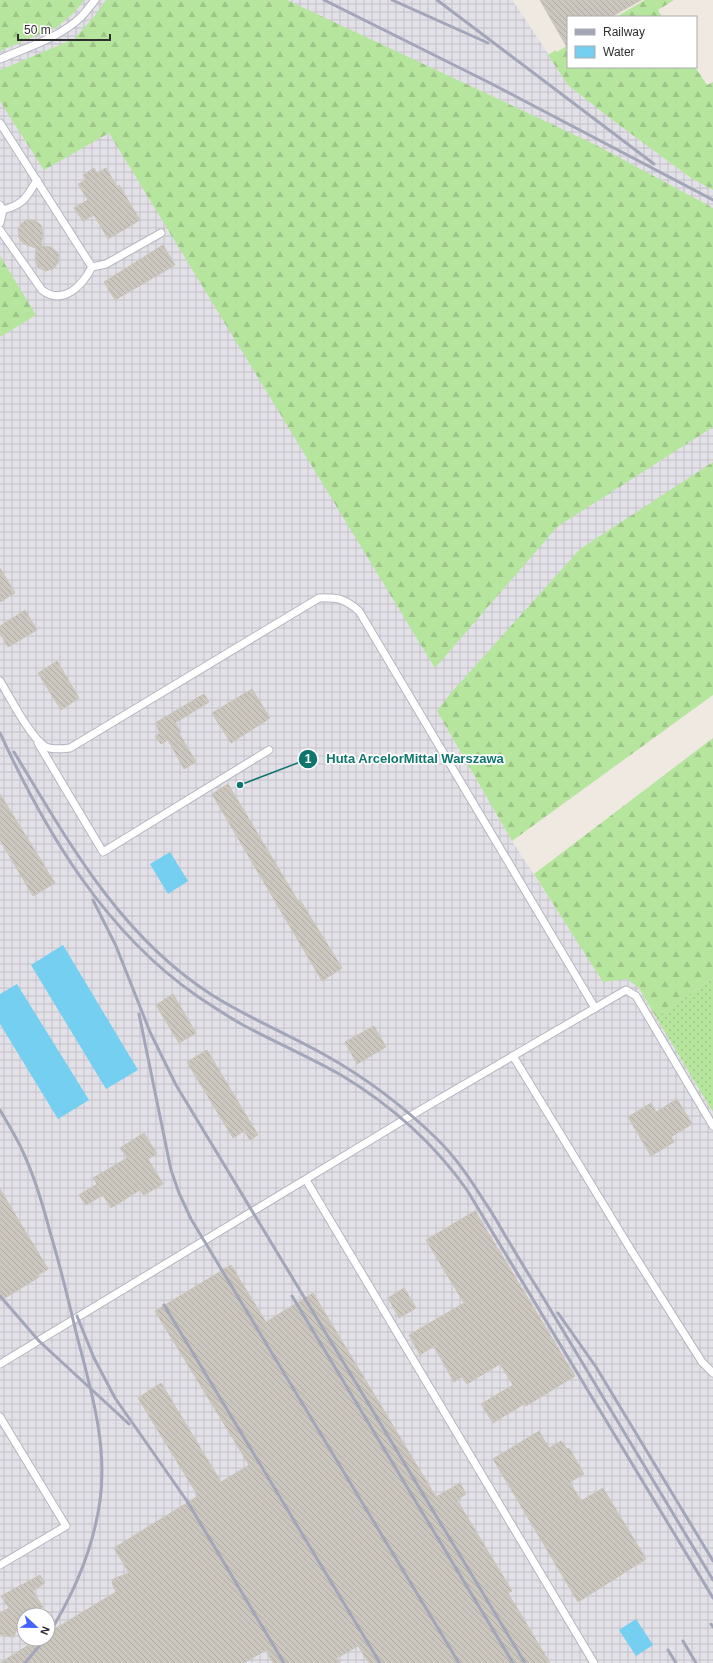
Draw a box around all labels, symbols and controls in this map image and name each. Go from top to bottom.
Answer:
scale bar [18,16,110,42]
legend [567,16,697,68]
text: 50 m [24,23,51,37]
text: Railway [603,25,645,39]
text: Water [603,45,635,59]
callout: Huta ArcelorMittal Warszawa [298,746,512,771]
text: Huta ArcelorMittal Warszawa [326,751,505,766]
text: 1 [305,752,312,766]
north arrow [16,1607,56,1647]
text: N [38,1625,52,1637]

